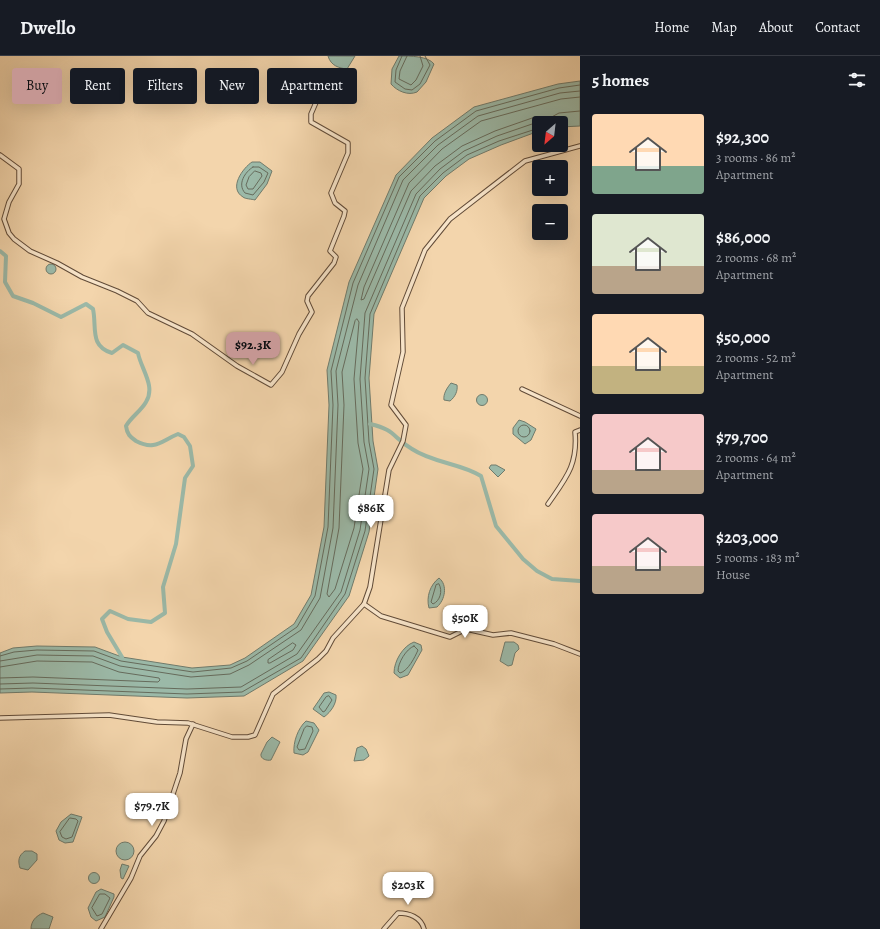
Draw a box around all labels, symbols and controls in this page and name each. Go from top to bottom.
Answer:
text: Dwello [20,15,76,41]
text: Home [654,18,689,37]
text: Map [711,18,737,37]
text: About [759,18,793,37]
text: Contact [815,18,860,37]
chip: Buy [12,68,62,104]
chip: Rent [70,68,125,104]
chip: Filters [133,68,197,104]
chip: New [205,68,259,104]
chip: Apartment [267,68,357,104]
text: 5 homes [592,69,649,92]
icon: filters [846,69,868,91]
north arrow [532,116,568,152]
map controls [532,116,568,240]
text: $92,300 [716,126,769,149]
icon: home [624,130,672,178]
text: 3 rooms · 86 m² [716,149,796,166]
button: + [532,160,568,196]
text: Apartment [716,166,774,183]
button: − [532,204,568,240]
text: $86,000 [716,226,770,249]
icon: home [624,230,672,278]
text: 2 rooms · 68 m² [716,249,796,266]
text: Apartment [716,266,774,283]
text: $50,000 [716,326,770,349]
icon: home [624,330,672,378]
pin: $92.3K [220,332,286,366]
text: $92.3K [235,336,271,353]
text: 2 rooms · 52 m² [716,349,796,366]
text: Apartment [716,366,774,383]
text: $79,700 [716,426,768,449]
icon: home [624,430,672,478]
text: 2 rooms · 64 m² [716,449,796,466]
text: Apartment [716,466,774,483]
pin: $86K [347,495,395,529]
text: $86K [358,499,384,516]
text: $203,000 [716,526,778,549]
icon: home [624,530,672,578]
text: 5 rooms · 183 m² [716,549,800,566]
text: House [716,566,750,583]
pin: $50K [441,605,489,639]
text: $50K [452,609,478,626]
pin: $79.7K [119,793,185,827]
text: $79.7K [134,797,170,814]
pin: $203K [380,872,436,906]
text: $203K [391,876,425,893]

